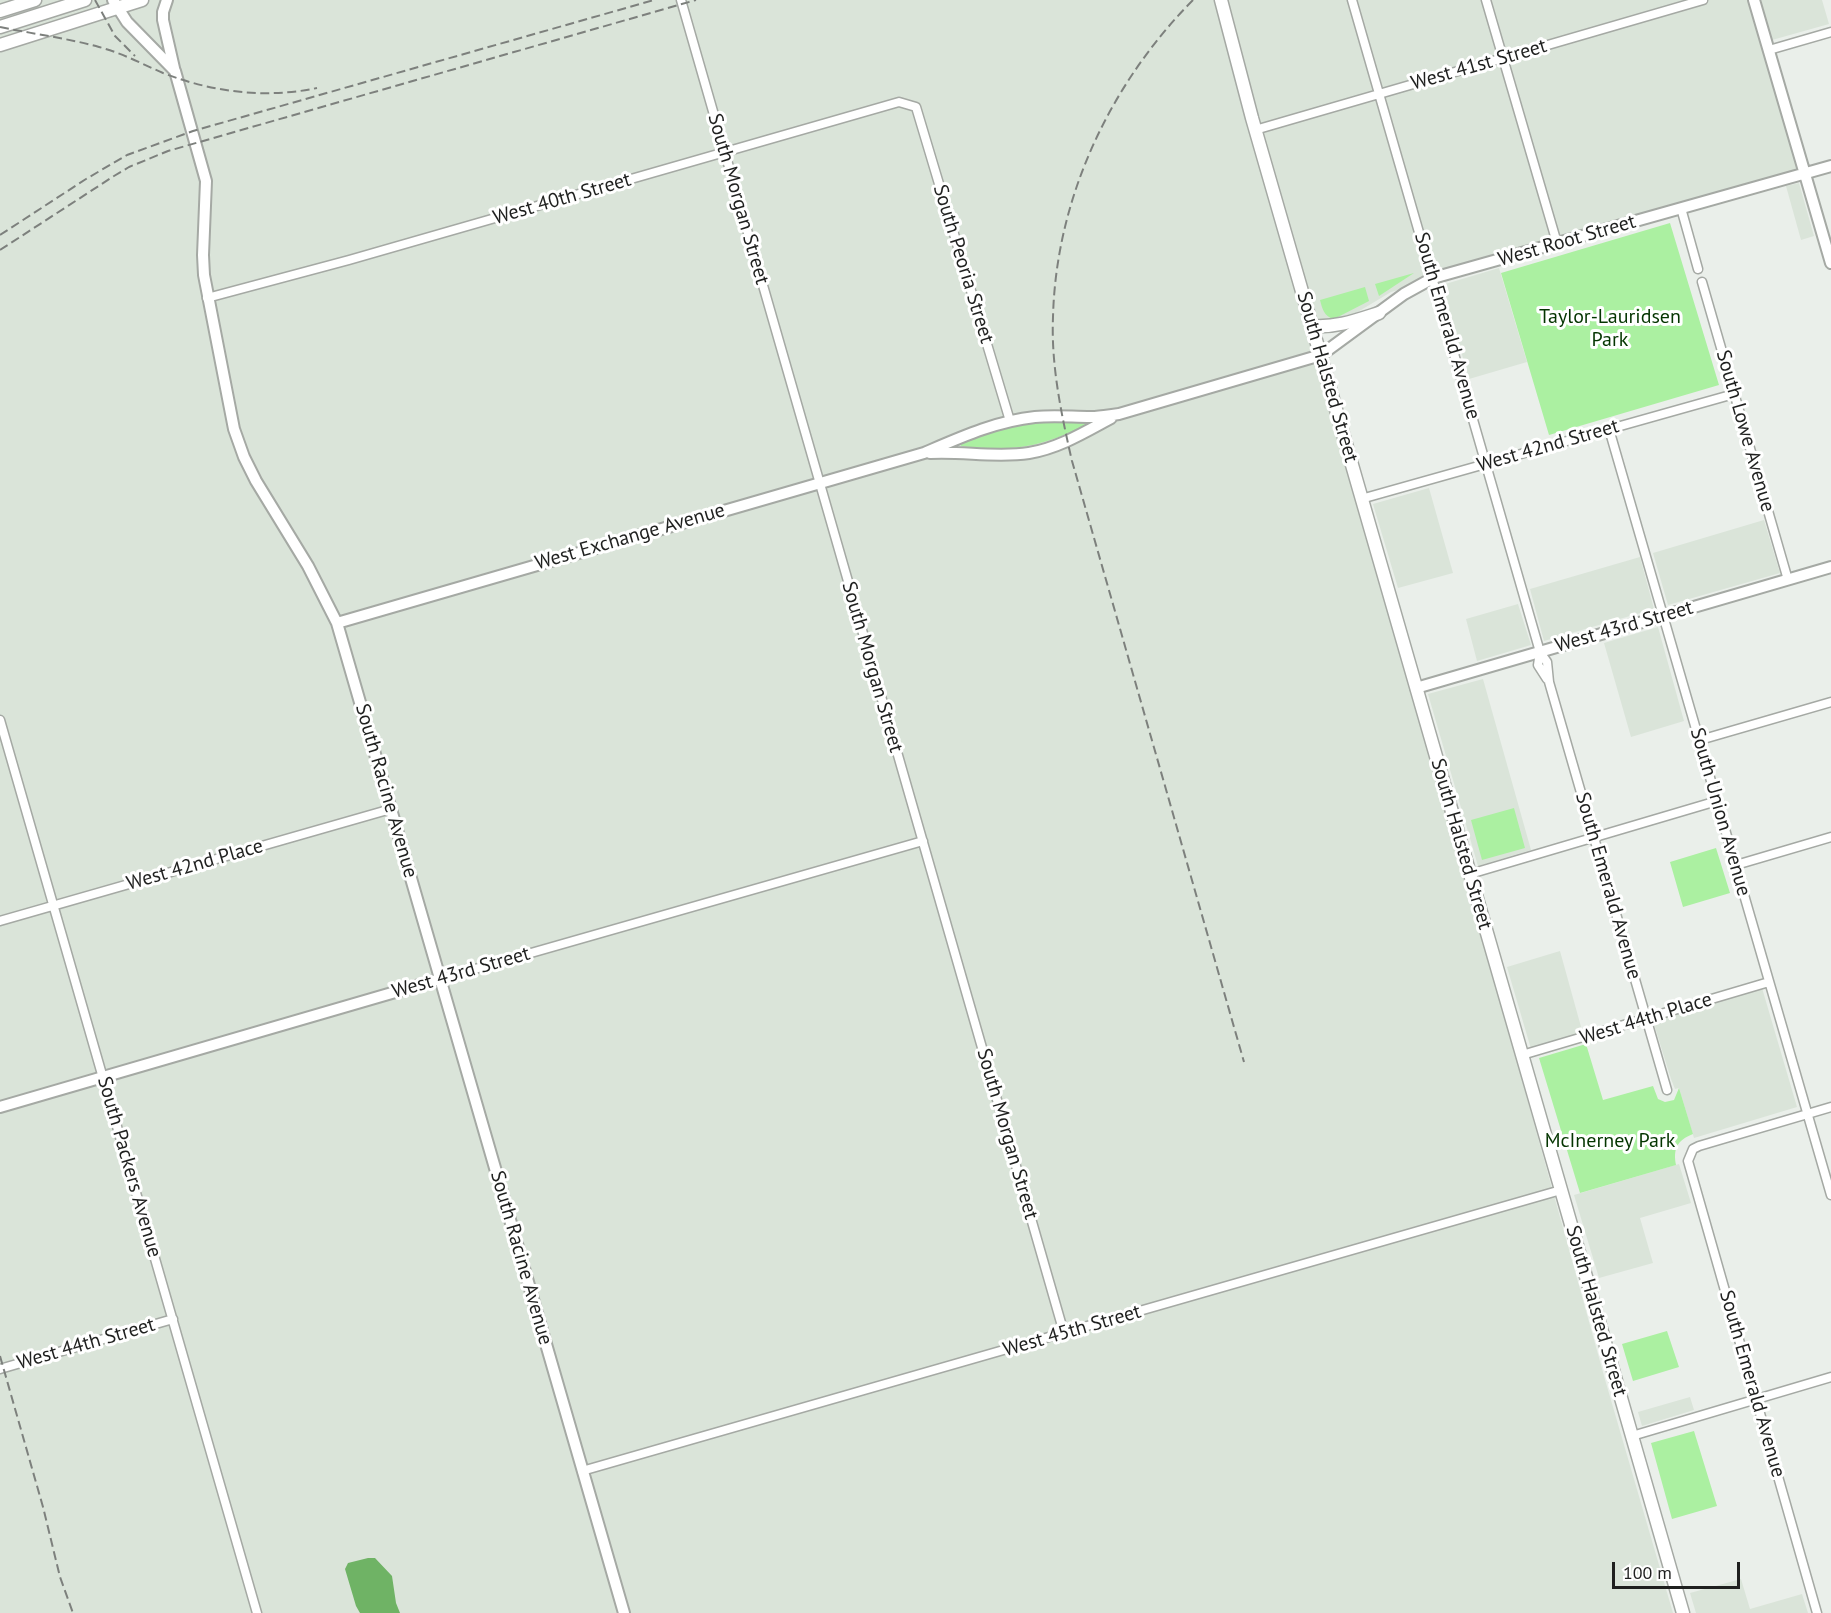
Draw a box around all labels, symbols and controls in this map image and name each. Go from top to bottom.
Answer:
street label: West 41st Street [1408,34,1550,96]
street label: South Morgan Street [702,111,774,287]
street label: West 40th Street [490,168,634,230]
street label: South Peoria Street [927,182,999,346]
street label: West Root Street [1495,210,1639,272]
street label: South Emerald Avenue [1409,230,1485,422]
street label: South Halsted Street [1291,289,1363,465]
park label: Taylor-Lauridsen Park [1539,305,1681,352]
street label: South Lowe Avenue [1710,347,1780,515]
street label: West 42nd Street [1474,414,1622,478]
street label: West Exchange Avenue [532,498,728,576]
street label: South Morgan Street [836,579,908,755]
street label: West 43rd Street [1552,596,1696,658]
street label: South Racine Avenue [350,701,422,881]
street label: South Union Avenue [1684,725,1756,899]
street label: South Halsted Street [1425,756,1497,932]
street label: South Emerald Avenue [1570,790,1646,982]
street label: West 42nd Place [124,834,266,896]
street label: West 43rd Street [389,942,533,1004]
street label: West 44th Place [1577,988,1715,1050]
street label: South Morgan Street [971,1046,1043,1222]
street label: South Packers Avenue [92,1074,166,1260]
park label: McInerney Park [1545,1129,1675,1153]
street label: South Racine Avenue [485,1168,557,1348]
street label: South Halsted Street [1560,1223,1632,1399]
street label: South Emerald Avenue [1714,1288,1790,1480]
street label: West 45th Street [1000,1300,1144,1362]
street label: West 44th Street [14,1313,158,1375]
scale bar [1615,1550,1742,1588]
text: 100 m [1623,1561,1672,1584]

